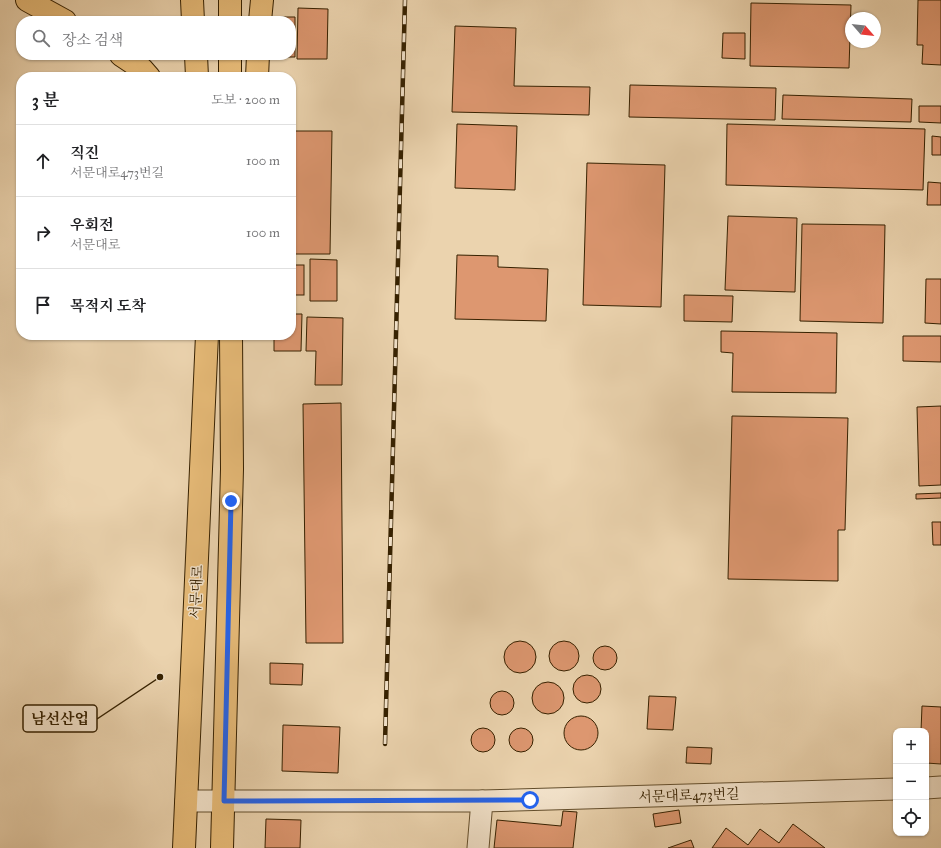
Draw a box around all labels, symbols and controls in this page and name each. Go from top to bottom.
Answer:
north arrow [845,12,881,48]
search box [16,16,296,60]
icon: search [30,27,52,49]
text: 장소 검색 [62,31,123,49]
text: 3 분 [32,90,59,111]
text: 도보 · 200 m [211,92,280,108]
text: 직진 [70,144,99,162]
icon: ahead [32,150,54,172]
text: 100 m [246,153,280,169]
text: 서문대로473번길 [70,165,164,181]
text: 우회전 [70,216,113,234]
icon: right [32,222,54,244]
text: 100 m [246,225,280,241]
text: 서문대로 [70,237,120,253]
icon: arrive [32,294,54,316]
text: 목적지 도착 [70,297,146,315]
route end [222,492,240,510]
street label: 서문대로 [187,564,206,619]
callout: 남선산업 [23,705,97,732]
text: 남선산업 [31,710,89,728]
map controls [893,728,929,836]
button: + [893,728,929,764]
button: − [893,764,929,800]
street label: 서문대로473번길 [638,785,740,806]
route start [521,791,539,809]
button: locate [893,800,929,836]

